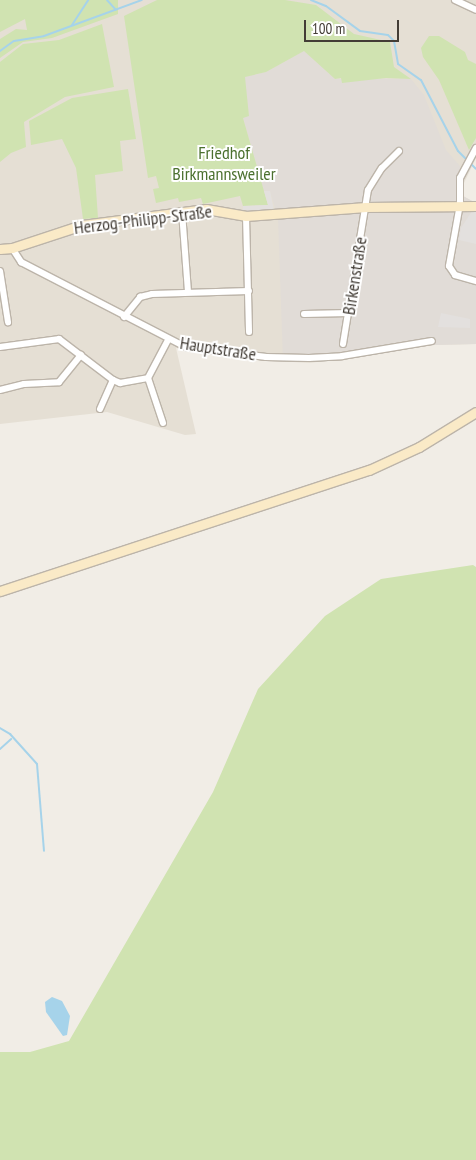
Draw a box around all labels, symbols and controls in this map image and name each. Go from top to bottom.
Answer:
scale bar [306,10,401,42]
text: 100 m [312,19,345,38]
park label: Friedhof Birkmannsweiler [172,143,276,186]
street label: Herzog-Philipp-Straße [73,201,213,239]
street label: Birkenstraße [338,235,372,317]
street label: Hauptstraße [178,332,258,366]

